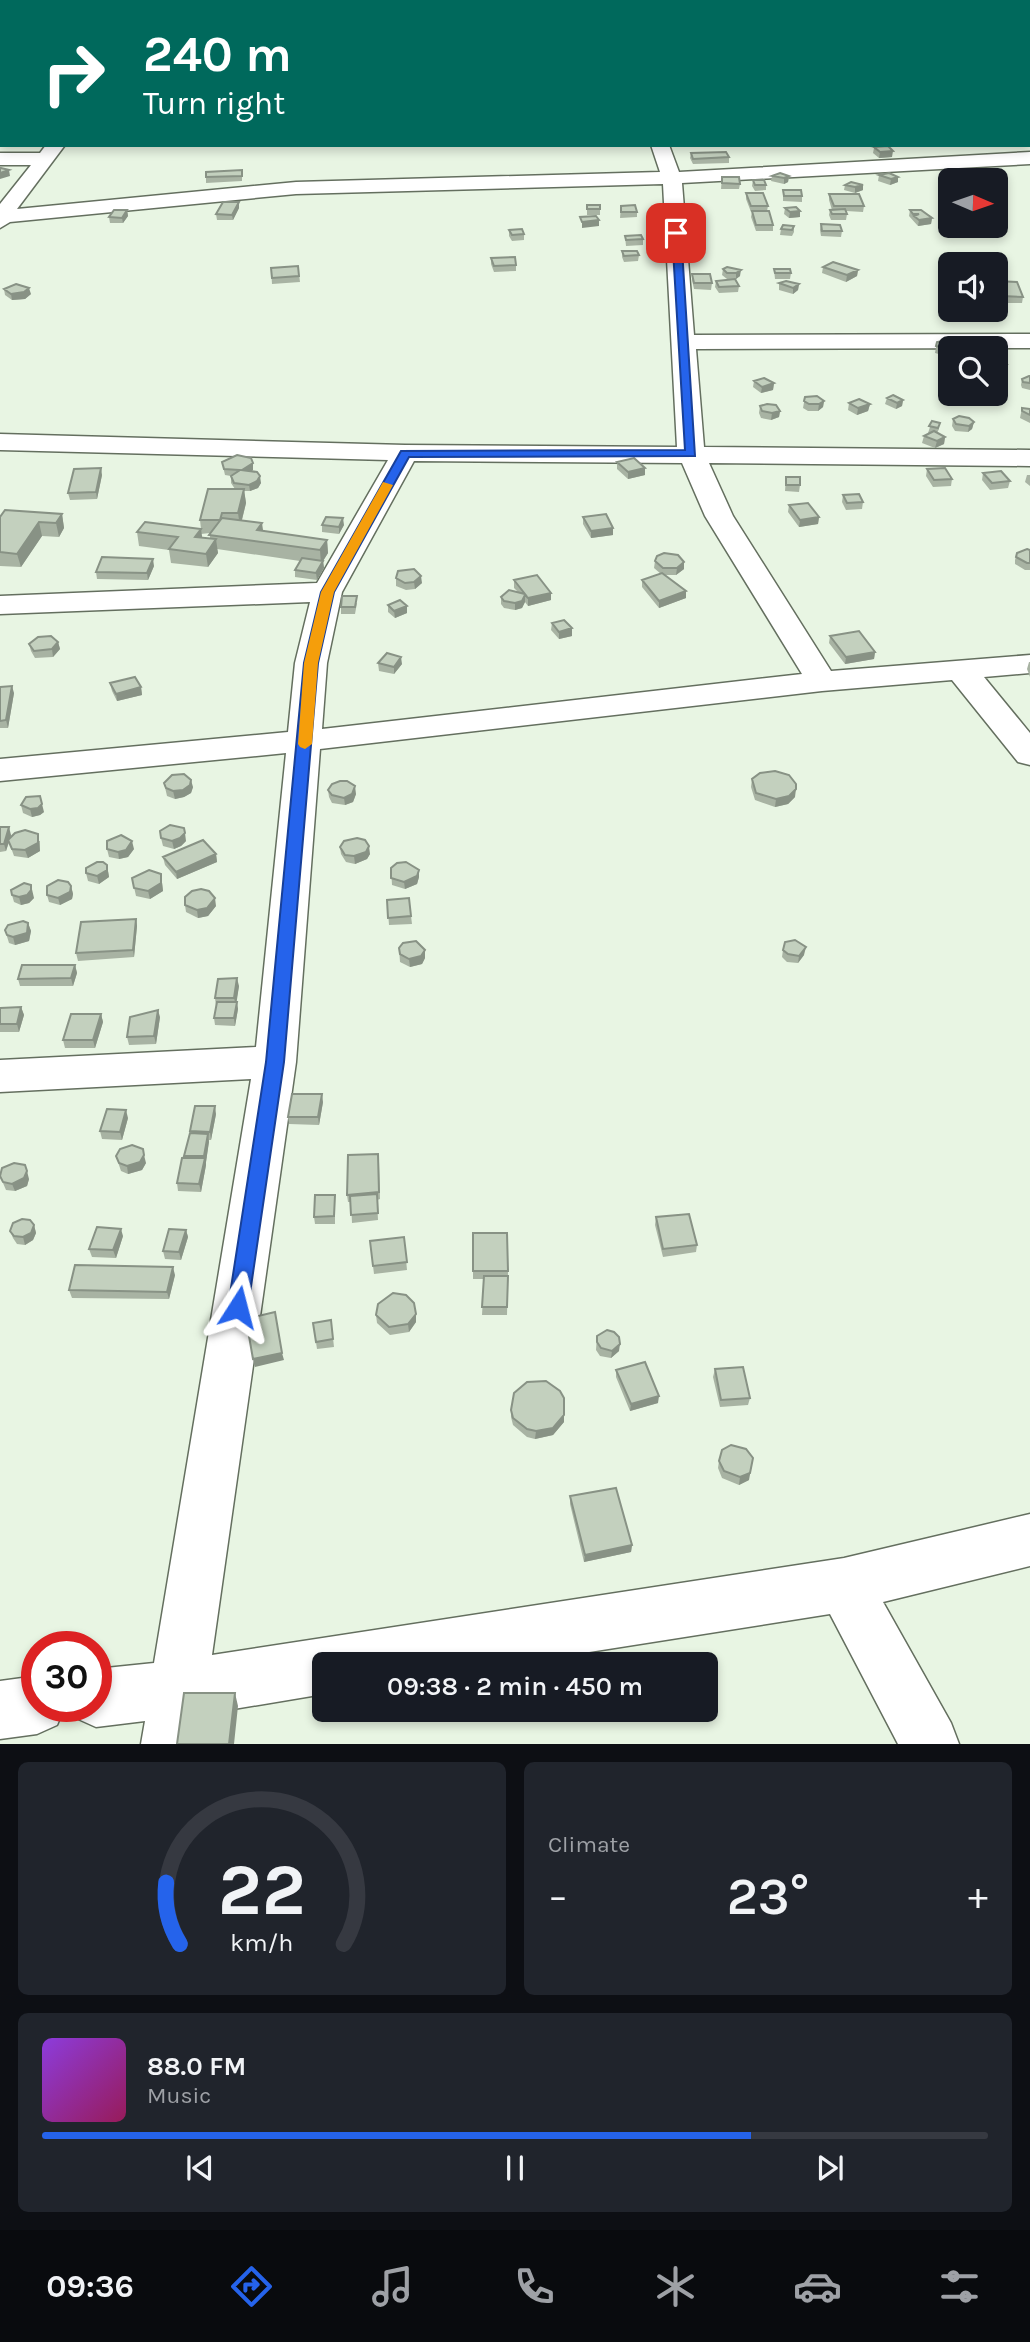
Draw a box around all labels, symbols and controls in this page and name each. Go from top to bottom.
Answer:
text: 240 m [143,26,292,83]
icon: right [28,28,119,119]
text: Turn right [143,85,285,122]
north arrow [938,168,1008,238]
map controls [938,168,1008,406]
pin [646,203,706,263]
icon: arrive [657,214,695,252]
button: sound [938,252,1008,322]
button: search [938,336,1008,406]
position arrow [201,1270,275,1344]
speed limit sign: 30 [21,1631,112,1722]
text: 09:38 · 2 min · 450 m [387,1671,643,1702]
text: Climate [548,1831,630,1858]
text: 22 [218,1848,306,1933]
text: 23° [727,1866,809,1927]
text: − [548,1874,568,1919]
text: + [968,1874,988,1919]
text: km/h [230,1928,294,1957]
text: 88.0 FM [147,2051,246,2082]
text: Music [147,2082,211,2109]
icon: previous [181,2149,219,2187]
icon: pause [496,2149,534,2187]
icon: next [811,2149,849,2187]
icon: directions [227,2262,276,2311]
icon: music [368,2262,417,2311]
icon: phone [510,2262,559,2311]
icon: climate [651,2262,700,2311]
icon: car [793,2262,842,2311]
icon: filters [935,2262,984,2311]
text: 09:36 [46,2268,134,2305]

